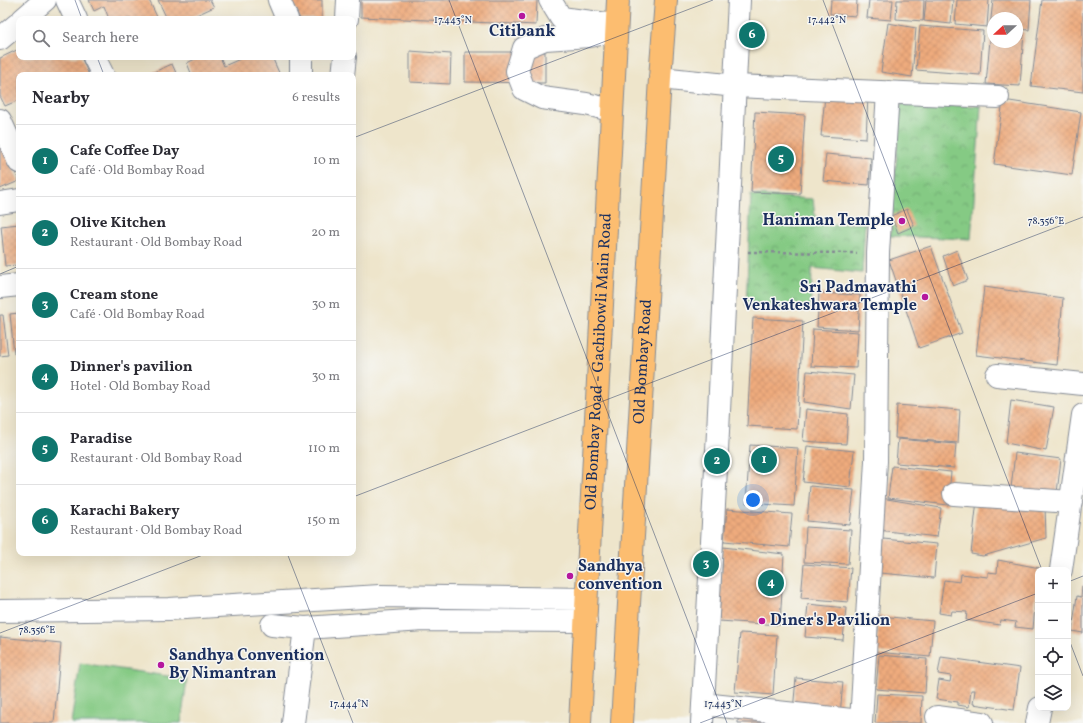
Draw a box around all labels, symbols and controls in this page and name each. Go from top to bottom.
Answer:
marker: Citibank [517,11,527,21]
north arrow [987,12,1023,48]
text: 17.443°N [434,13,473,27]
text: 17.442°N [808,13,847,27]
search box [16,16,356,60]
pin: 6 [739,20,765,50]
place label: Citibank [489,21,555,43]
icon: search [30,27,52,49]
text: Search here [62,28,139,49]
text: Nearby [32,87,90,110]
text: 6 results [292,89,340,107]
text: Cafe Coffee Day [70,141,179,162]
pin: 5 [768,144,794,174]
text: 1 [42,152,48,170]
text: 10 m [313,152,340,170]
text: Café · Old Bombay Road [70,162,205,180]
place label: Haniman Temple [762,210,894,232]
street label: Old Bombay Road - Gachibowli Main Road [580,212,618,511]
text: Olive Kitchen [70,213,166,234]
text: 78.356°E [1028,214,1064,228]
marker: Haniman Temple [897,216,907,226]
text: 2 [42,224,48,242]
text: 20 m [311,224,340,242]
text: Restaurant · Old Bombay Road [70,234,242,252]
place label: Sri Padmavathi Venkateshwara Temple [742,277,917,317]
text: Cream stone [70,285,158,306]
marker: Sri Padmavathi Venkateshwara Temple [920,292,930,302]
text: 3 [42,296,48,314]
text: 30 m [312,296,340,314]
street label: Old Bombay Road [629,298,658,425]
text: Café · Old Bombay Road [70,306,205,324]
text: Dinner's pavilion [70,357,193,378]
text: 4 [41,368,49,386]
text: 30 m [312,368,340,386]
text: Hotel · Old Bombay Road [70,378,211,396]
text: Paradise [70,429,132,450]
text: 5 [42,440,48,458]
text: 110 m [308,440,340,458]
pin: 1 [751,445,777,475]
pin: 2 [704,446,730,476]
text: Restaurant · Old Bombay Road [70,450,242,468]
your location [743,490,763,510]
text: Karachi Bakery [70,501,180,522]
text: 6 [41,512,49,530]
text: 150 m [307,512,340,530]
text: Restaurant · Old Bombay Road [70,522,242,540]
pin: 3 [693,549,719,579]
place label: Sandhya convention [578,556,663,596]
map controls [1035,567,1071,711]
button: + [1035,567,1071,603]
pin: 4 [758,568,784,598]
marker: Sandhya convention [565,571,575,581]
button: − [1035,603,1071,639]
place label: Diner's Pavilion [770,610,891,632]
marker: Diner's Pavilion [757,616,767,626]
text: 78.356°E [19,623,55,637]
button: locate [1035,639,1071,675]
place label: Sandhya Convention By Nimantran [169,645,325,685]
marker: Sandhya Convention By Nimantran [156,660,166,670]
button: layers [1035,675,1071,711]
text: 17.444°N [330,697,369,711]
text: 17.443°N [704,697,743,711]

